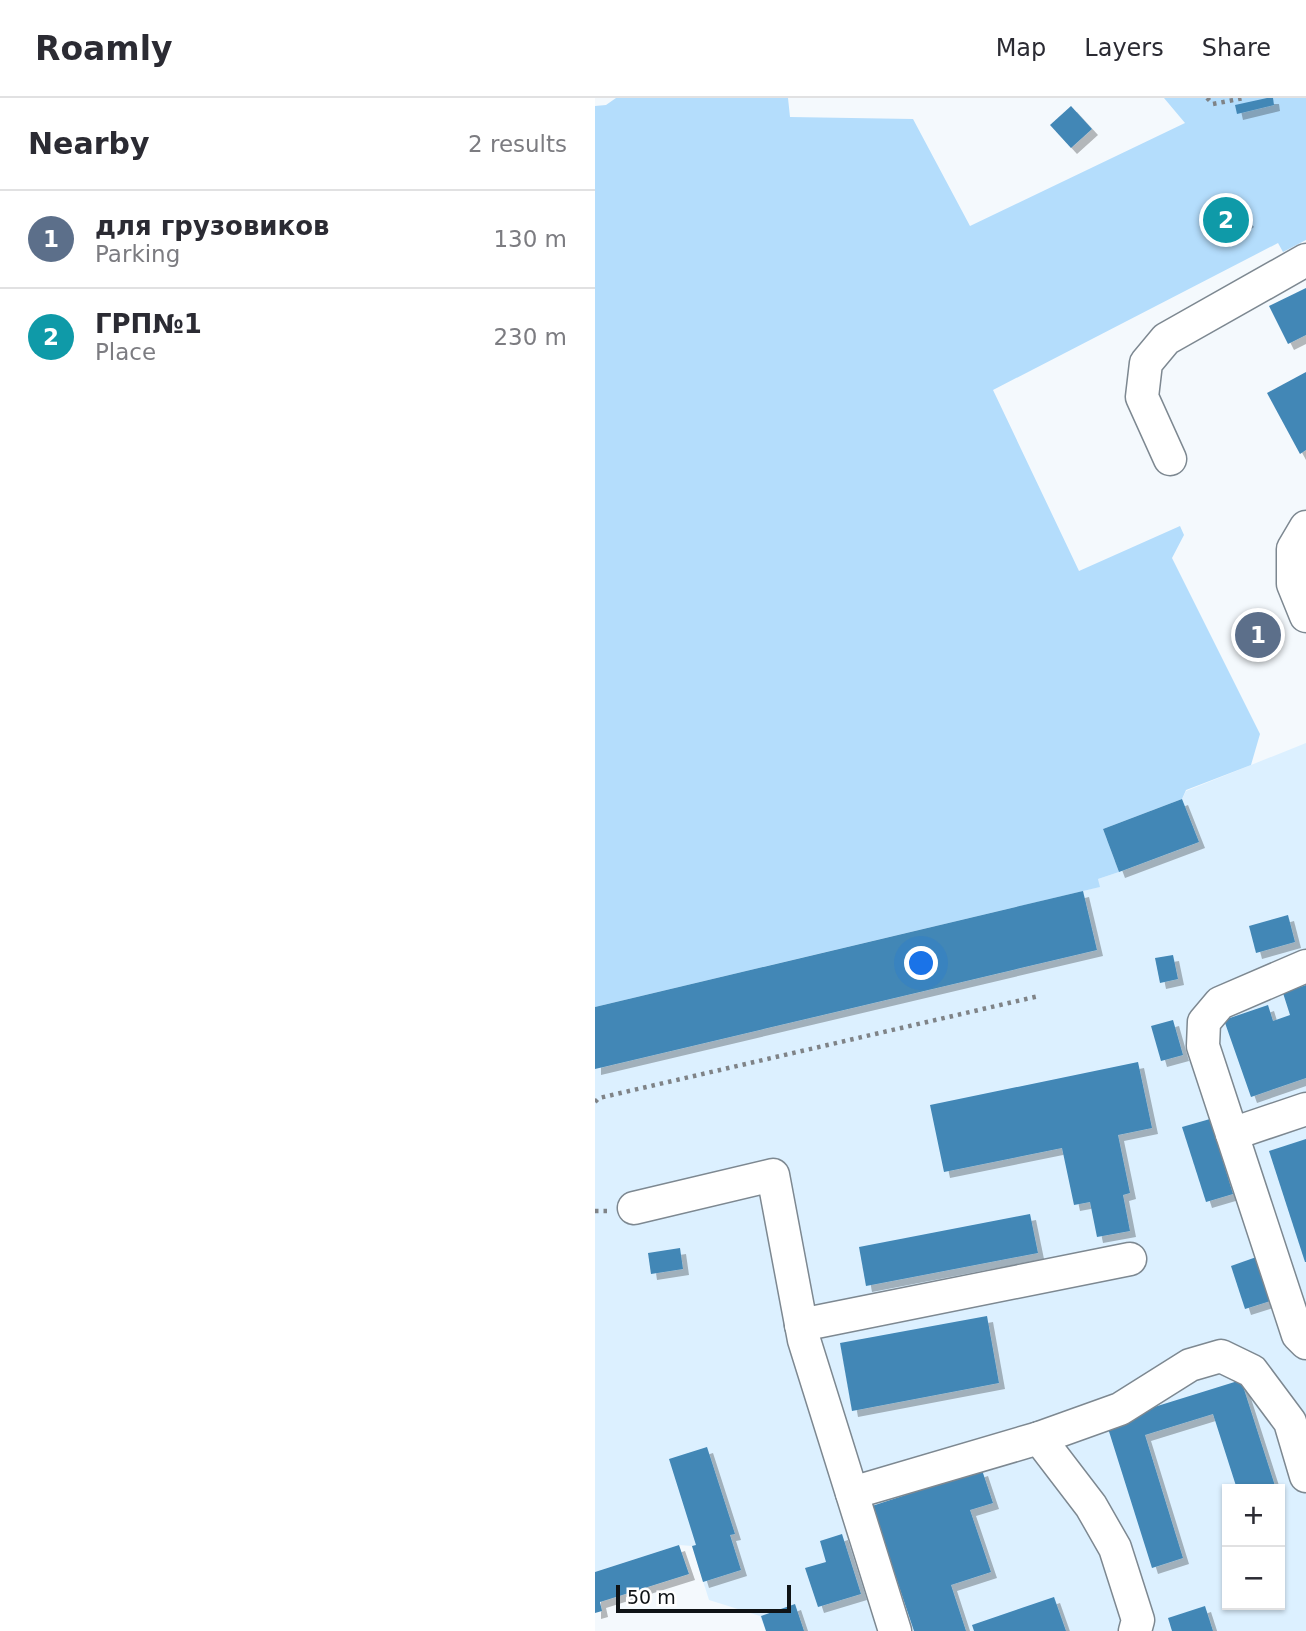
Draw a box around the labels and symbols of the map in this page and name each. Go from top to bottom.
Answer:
pin: 2 [1203,194,1249,246]
pin: 1 [1235,609,1281,661]
your location [904,946,938,980]
scale bar [616,1582,791,1614]

